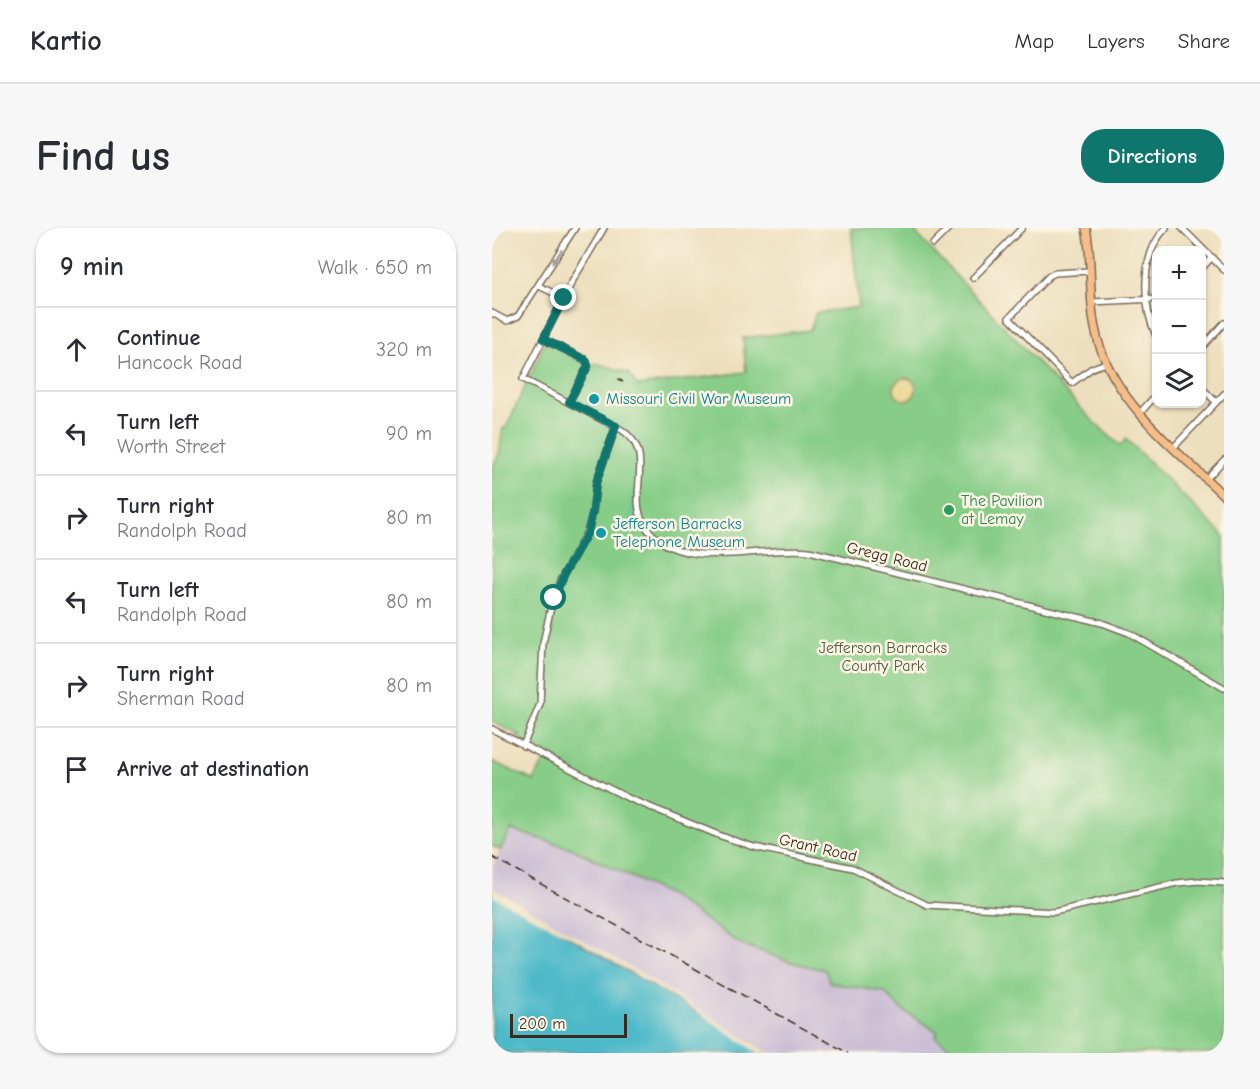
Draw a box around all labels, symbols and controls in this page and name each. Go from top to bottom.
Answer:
text: Kartio [30,25,102,57]
text: Map [1015,29,1054,53]
text: Layers [1087,29,1145,53]
text: Share [1178,29,1230,53]
button: Directions [1081,129,1224,183]
text: Find us [36,132,170,181]
map controls [1152,246,1206,408]
button: + [1152,246,1206,300]
one-way arrow [551,248,562,265]
text: 9 min [60,252,124,282]
text: Walk · 650 m [318,256,432,279]
route end [550,284,576,310]
button: − [1152,300,1206,354]
text: Continue [117,325,200,351]
icon: ahead [60,333,93,366]
text: 320 m [376,338,432,361]
text: Hancock Road [117,351,242,374]
button: layers [1152,354,1206,408]
place label: Missouri Civil War Museum [606,390,791,408]
marker: Missouri Civil War Museum [587,392,601,406]
text: Turn left [117,409,199,435]
icon: left [60,417,93,450]
text: 90 m [386,422,432,445]
text: Worth Street [117,435,225,458]
place label: The Pavilion at Lemay [961,492,1043,528]
text: Turn right [117,493,214,519]
icon: right [60,501,93,534]
marker: The Pavilion at Lemay [942,503,956,517]
text: 80 m [386,506,432,529]
place label: Jefferson Barracks Telephone Museum [613,515,745,551]
text: Randolph Road [117,519,247,542]
marker: Jefferson Barracks Telephone Museum [594,526,608,540]
street label: Gregg Road [845,538,929,576]
text: Turn left [117,577,199,603]
route start [540,584,566,610]
icon: left [60,585,93,618]
text: 80 m [386,590,432,613]
text: Randolph Road [117,603,247,626]
park label: Jefferson Barracks County Park [819,639,948,675]
text: Turn right [117,661,214,687]
icon: right [60,669,93,702]
text: 80 m [386,674,432,697]
text: Sherman Road [117,687,245,710]
icon: arrive [60,753,93,786]
text: Arrive at destination [117,756,309,782]
street label: Grant Road [777,830,859,866]
scale bar [510,1011,627,1038]
text: 200 m [519,1015,565,1033]

